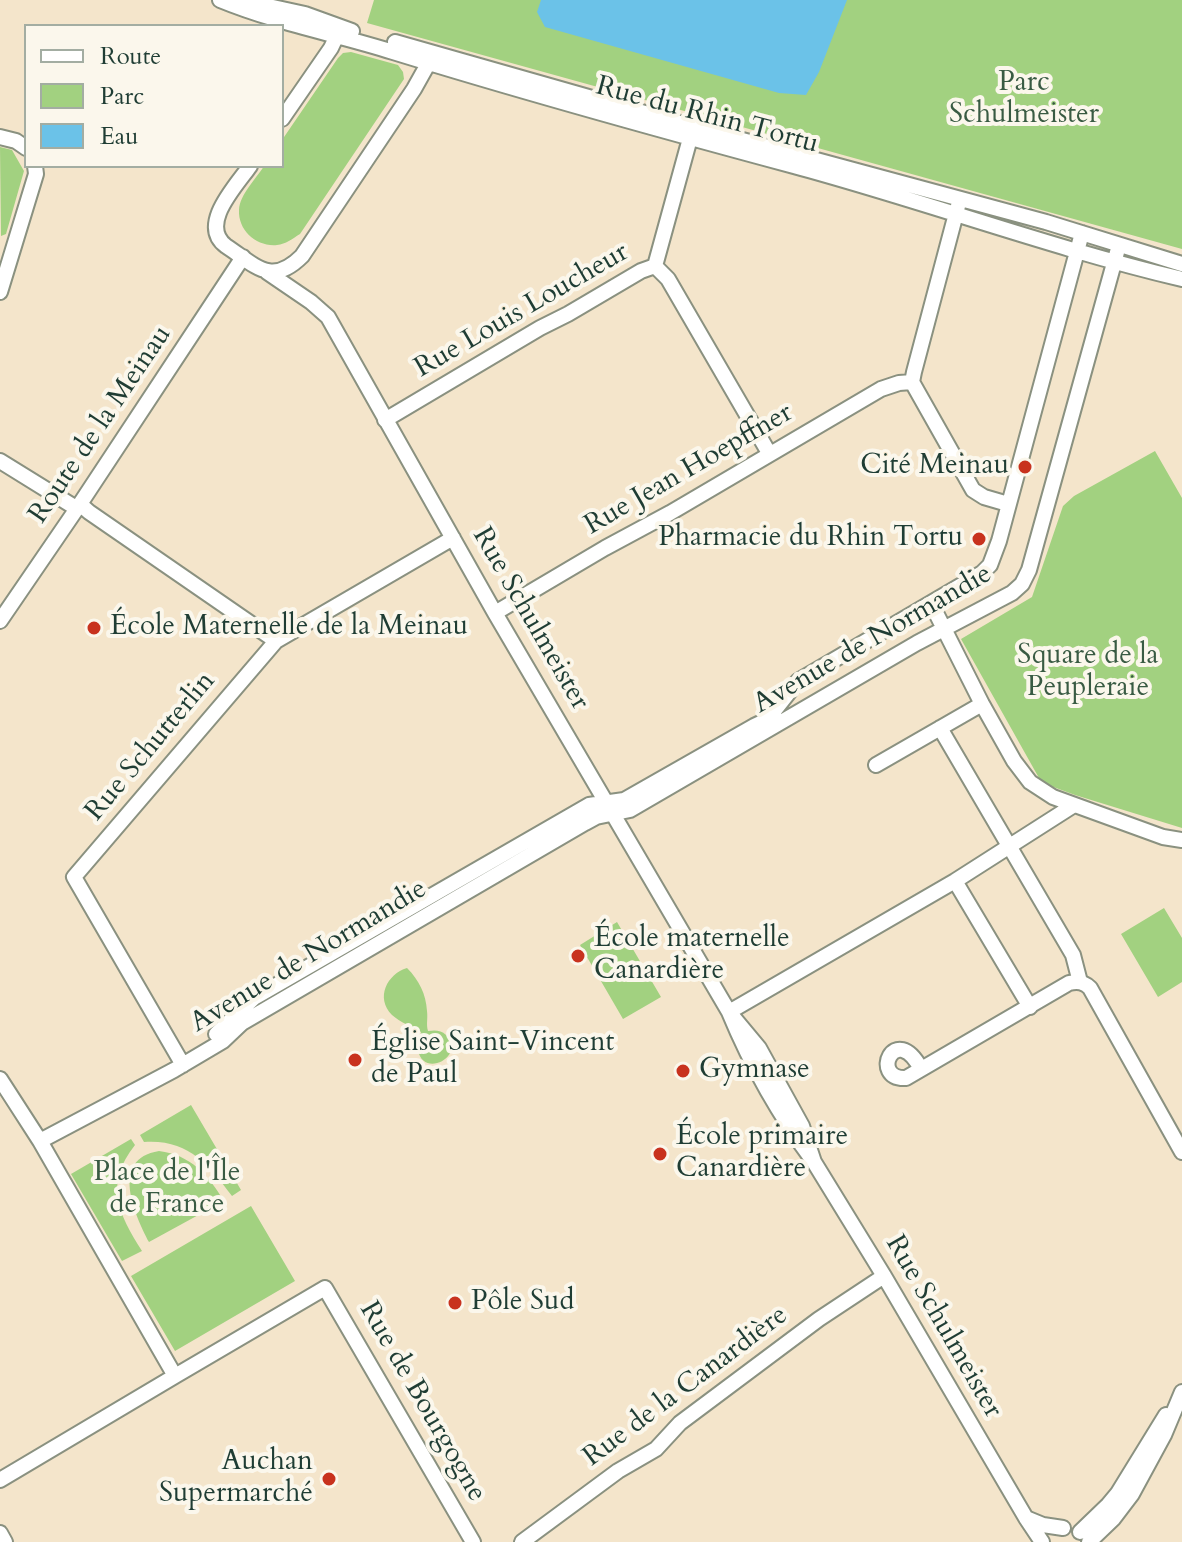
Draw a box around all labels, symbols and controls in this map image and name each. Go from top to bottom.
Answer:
legend [24,24,284,168]
text: Route [100,40,161,73]
park label: Parc Schulmeister [949,67,1099,133]
street label: Rue du Rhin Tortu [592,70,822,162]
text: Parc [100,80,144,113]
text: Eau [100,120,138,153]
street label: Rue Louis Loucheur [409,236,635,386]
street label: Route de la Meinau [22,320,180,530]
street label: Rue Jean Hoepffner [579,397,799,543]
place label: Cité Meinau [860,450,1009,484]
marker: Cité Meinau [1016,458,1034,476]
street label: Rue Schulmeister [464,522,596,716]
place label: Pharmacie du Rhin Tortu [658,522,963,556]
marker: Pharmacie du Rhin Tortu [970,530,988,548]
street label: Avenue de Normandie [748,558,998,722]
place label: École Maternelle de la Meinau [110,611,468,645]
marker: École Maternelle de la Meinau [85,619,103,637]
park label: Square de la Peupleraie [1017,640,1159,706]
street label: Rue Schutterlin [79,666,223,828]
street label: Avenue de Normandie [185,873,433,1041]
place label: École maternelle Canardière [594,923,790,989]
marker: École maternelle Canardière [569,947,587,965]
place label: Église Saint-Vincent de Paul [371,1027,614,1093]
marker: Église Saint-Vincent de Paul [346,1051,364,1069]
place label: Gymnase [699,1054,810,1088]
marker: Gymnase [674,1062,692,1080]
place label: École primaire Canardière [676,1121,848,1187]
marker: École primaire Canardière [651,1145,669,1163]
park label: Place de l'Île de France [94,1157,240,1223]
street label: Rue Schulmeister [877,1230,1009,1424]
place label: Pôle Sud [471,1286,574,1320]
marker: Pôle Sud [446,1294,464,1312]
street label: Rue de Bourgogne [351,1296,493,1508]
street label: Rue de la Canardière [577,1299,795,1475]
place label: Auchan Supermarché [159,1446,313,1512]
marker: Auchan Supermarché [320,1470,338,1488]

